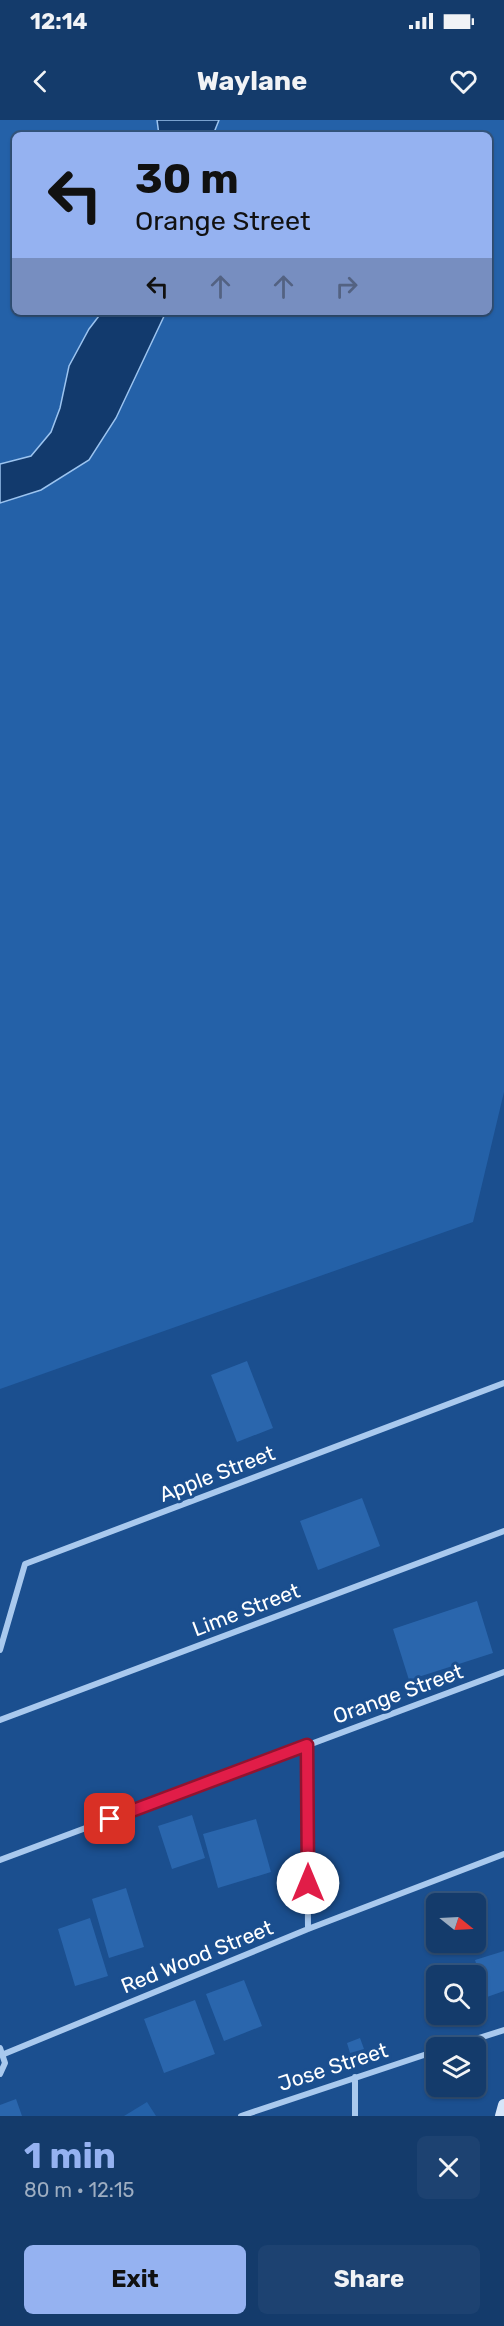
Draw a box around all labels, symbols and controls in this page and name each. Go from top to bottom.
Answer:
text: 12:14 [30,8,88,35]
icon: back [24,65,57,98]
text: Waylane [197,65,307,97]
icon: heart [447,65,480,98]
text: 30 m [135,154,239,204]
icon: left [36,156,114,234]
text: Orange Street [135,205,311,237]
icon: left [141,270,174,303]
icon: ahead [204,270,237,303]
icon: ahead [267,270,300,303]
icon: right [330,270,363,303]
street label: Apple Street [155,1440,278,1507]
street label: Lime Street [188,1578,303,1641]
street label: Orange Street [329,1658,466,1729]
pin [84,1793,135,1844]
icon: arrive [93,1802,126,1835]
position arrow [276,1851,340,1915]
north arrow [426,1893,486,1953]
map controls [426,1893,486,2097]
street label: Red Wood Street [117,1915,276,1998]
button: search [426,1965,486,2025]
street label: Jose Street [275,2037,391,2096]
button: layers [426,2037,486,2097]
text: 1 min [24,2134,116,2177]
button: close [417,2136,480,2199]
text: 80 m · 12:15 [24,2178,134,2202]
button: Exit [24,2245,246,2314]
button: Share [258,2245,480,2314]

